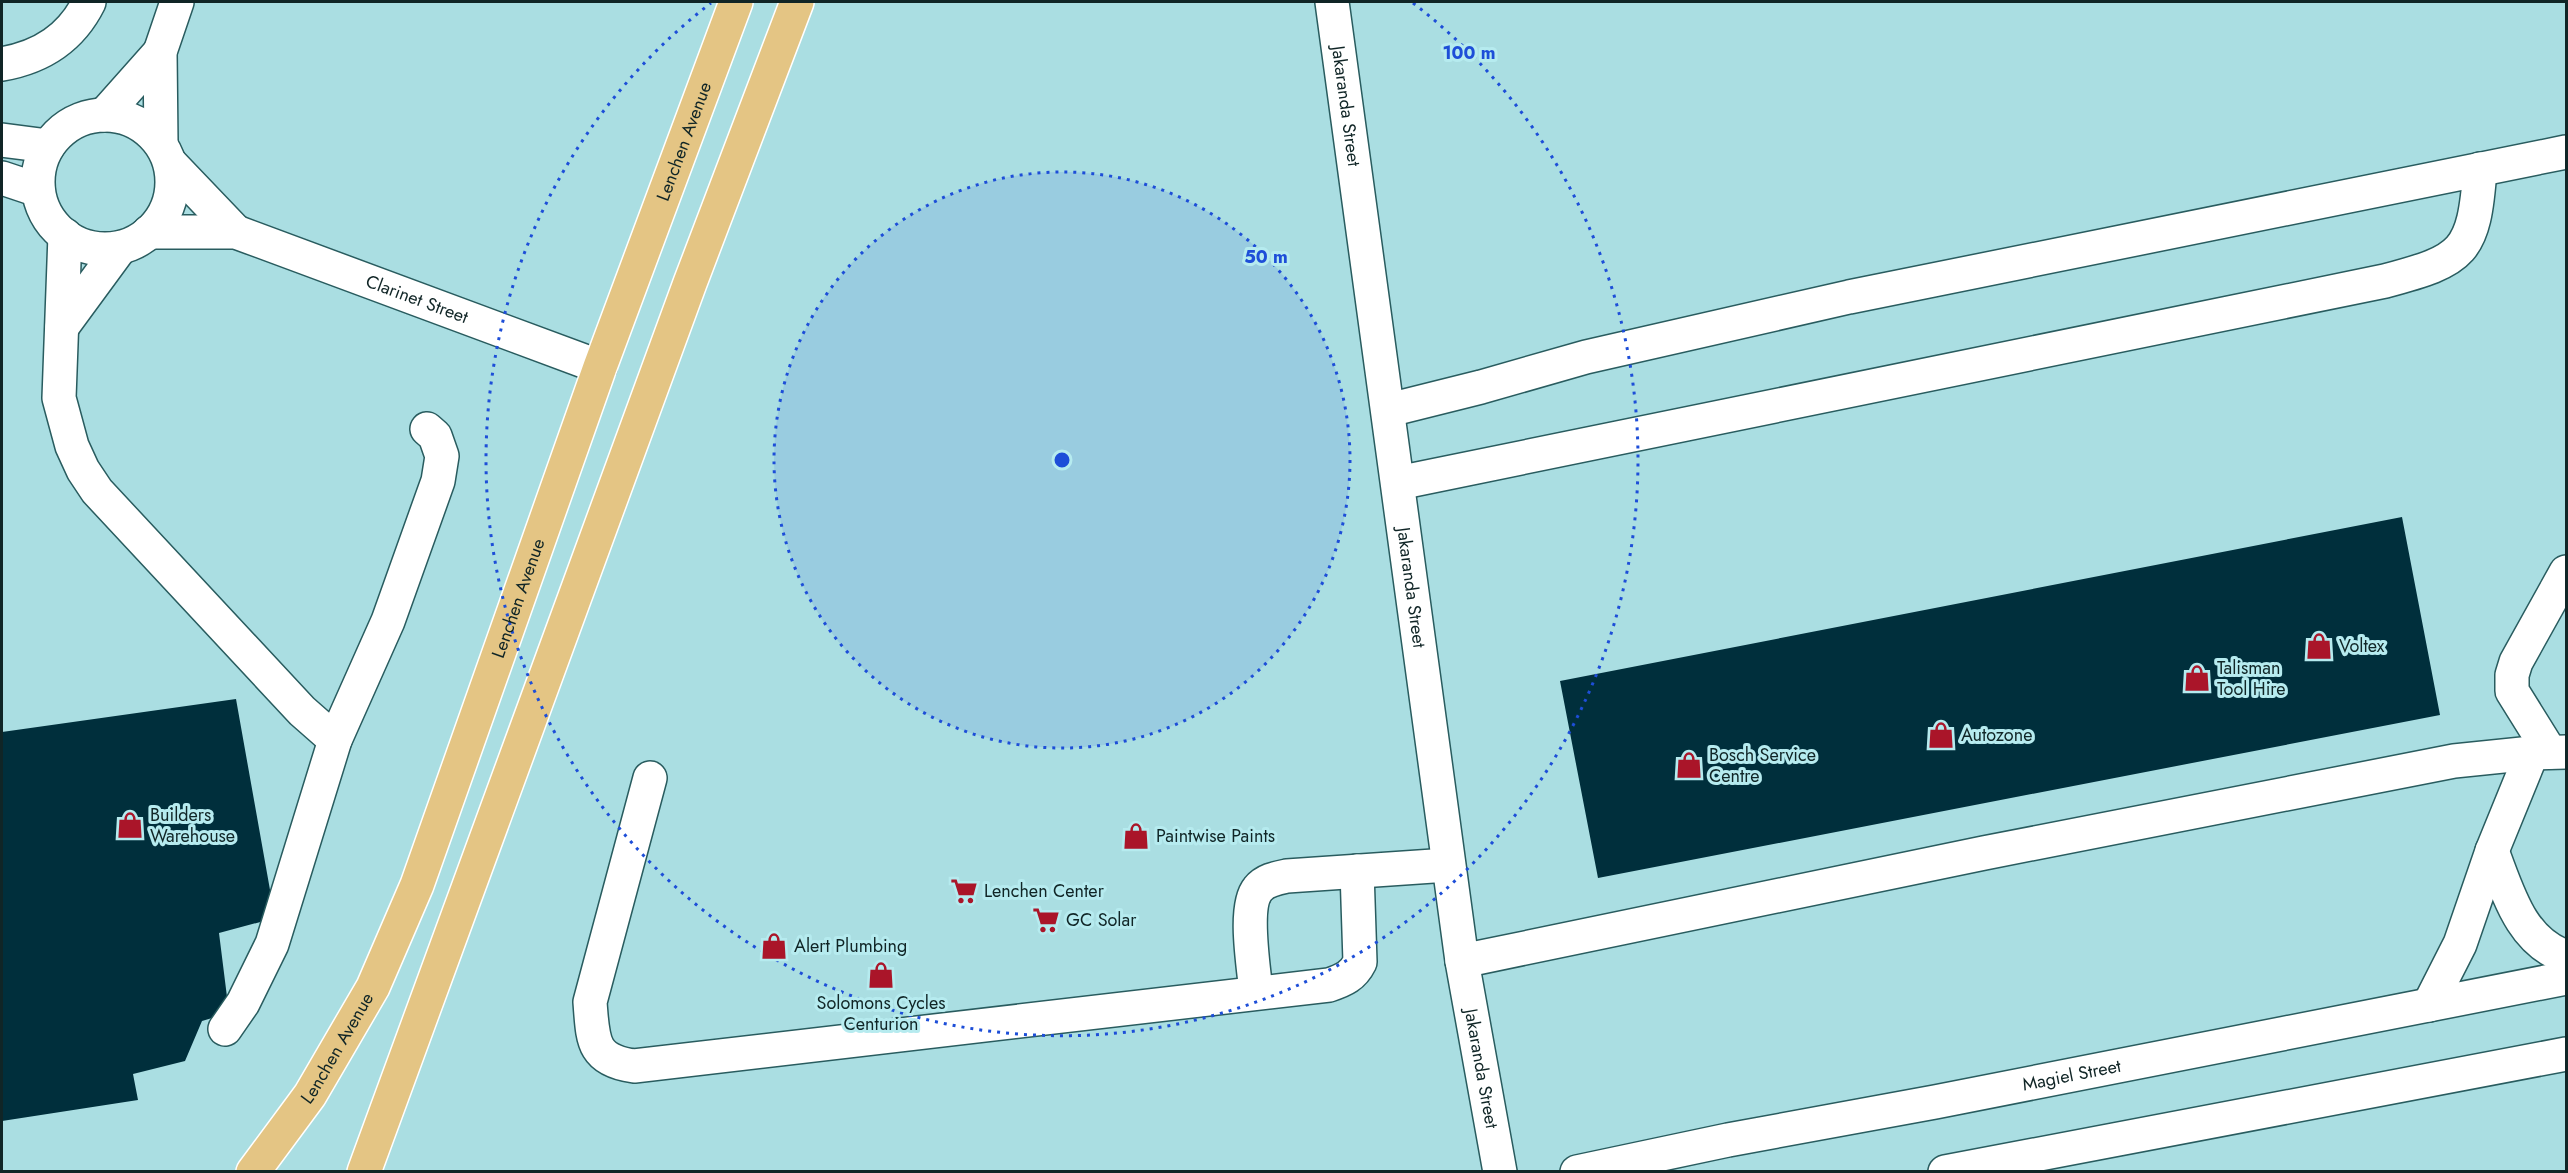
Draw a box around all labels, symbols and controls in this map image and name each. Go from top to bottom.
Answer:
text: 100 m [1442,40,1496,66]
street label: Jakaranda Street [1325,42,1367,169]
street label: Lenchen Avenue [650,78,718,205]
text: 50 m [1244,244,1288,270]
street label: Clarinet Street [362,268,473,330]
centre of rings [1052,450,1072,470]
street label: Jakaranda Street [1390,524,1433,650]
street label: Lenchen Avenue [485,535,551,662]
shop icon: Voltex [2304,631,2334,661]
place label: Voltex [2339,633,2385,659]
place label: Talisman Tool Hire [2217,655,2286,702]
shop icon: Talisman Tool Hire [2182,663,2212,693]
shop icon: Autozone [1926,720,1956,750]
place label: Autozone [1961,722,2032,748]
place label: Bosch Service Centre [1709,742,1816,789]
shop icon: Bosch Service Centre [1674,750,1704,780]
place label: Builders Warehouse [150,802,235,849]
shop icon: Builders Warehouse [115,810,145,840]
shop icon: Paintwise Paints [1121,821,1151,851]
place label: Paintwise Paints [1156,823,1275,849]
supermarket icon: Lenchen Center [949,876,979,906]
place label: Lenchen Center [984,878,1105,904]
supermarket icon: GC Solar [1031,905,1061,935]
place label: GC Solar [1066,907,1137,933]
shop icon: Alert Plumbing [759,931,789,961]
place label: Alert Plumbing [794,933,907,959]
shop icon: Solomons Cycles Centurion [866,960,896,990]
street label: Lenchen Avenue [295,988,380,1109]
place label: Solomons Cycles Centurion [817,990,945,1037]
street label: Jakaranda Street [1457,1005,1505,1131]
street label: Magiel Street [2020,1053,2124,1098]

